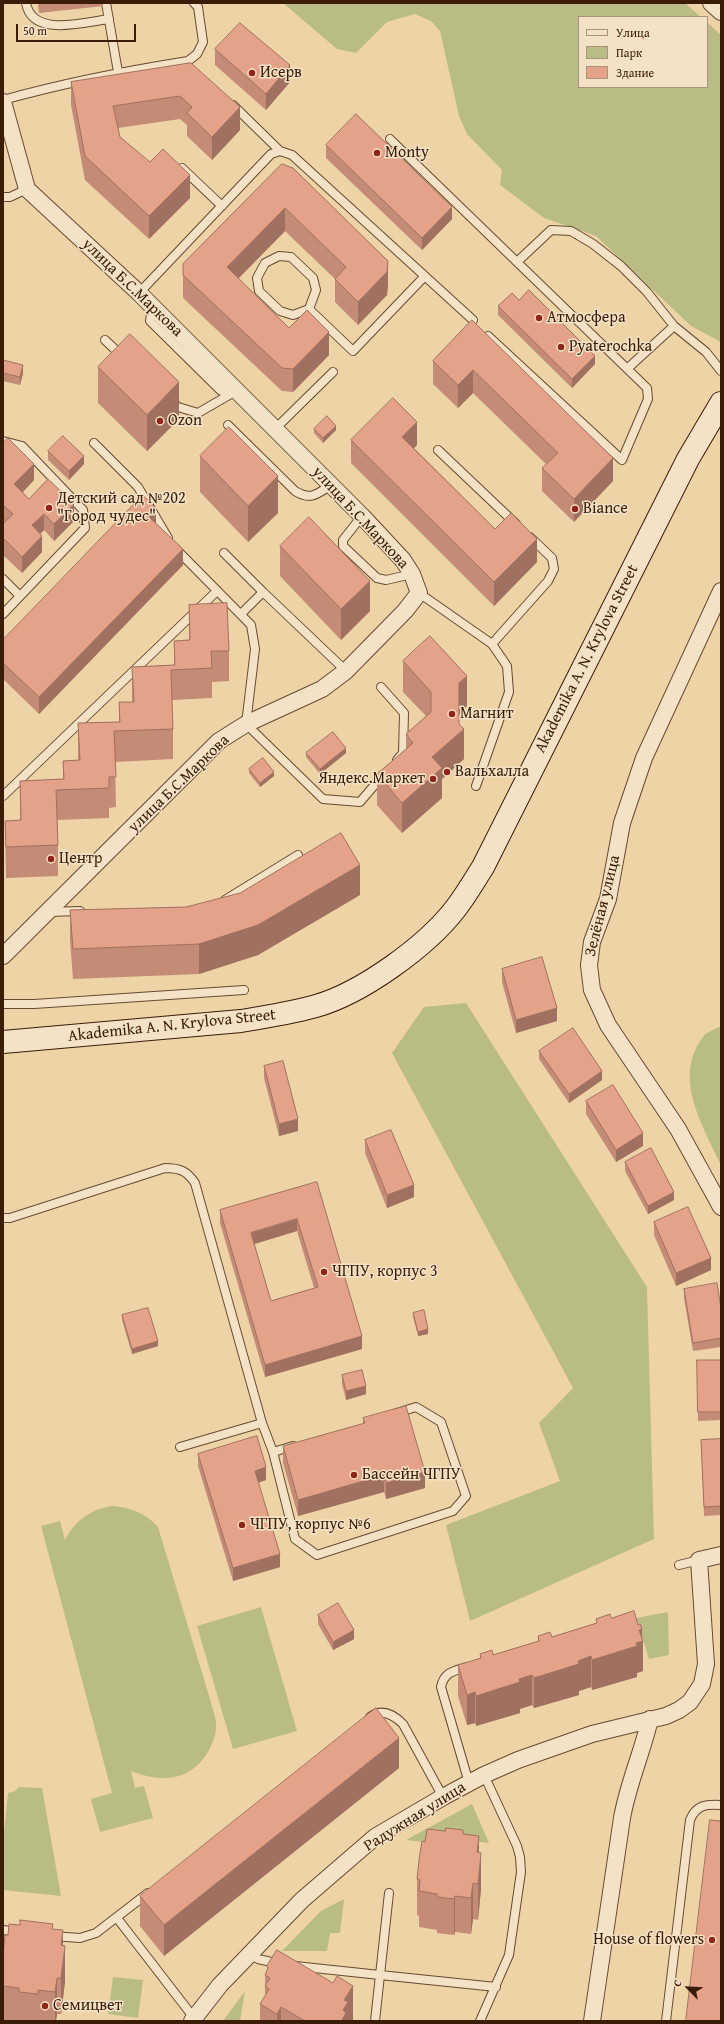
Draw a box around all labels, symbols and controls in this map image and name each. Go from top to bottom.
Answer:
scale bar [18,16,138,42]
legend [578,16,708,88]
text: 50 m [23,22,47,39]
text: Улица [616,24,650,41]
text: Парк [616,44,642,61]
place label: Исерв [260,63,302,83]
text: Здание [616,64,654,81]
marker: Исерв [247,68,257,78]
place label: Monty [385,143,429,163]
marker: Monty [372,148,382,158]
street label: улица Б.С.Маркова [77,235,187,341]
place label: Атмосфера [547,308,626,328]
marker: Атмосфера [534,313,544,323]
place label: Pyaterochka [569,337,652,357]
marker: Pyaterochka [556,342,566,352]
place label: Ozon [168,411,202,431]
marker: Ozon [155,416,165,426]
street label: улица Б.С.Маркова [308,463,412,573]
place label: Детский сад №202 "Город чудес" [57,489,186,527]
place label: Biance [583,499,628,519]
marker: Детский сад №202 "Город чудес" [44,503,54,513]
marker: Biance [570,504,580,514]
street label: Akademika A. N. Krylova Street [531,562,643,756]
place label: Магнит [460,704,513,724]
marker: Магнит [447,709,457,719]
street label: улица Б.С.Маркова [124,731,234,837]
place label: Вальхалла [455,762,529,782]
marker: Вальхалла [442,767,452,777]
place label: Яндекс.Маркет [318,769,425,789]
marker: Яндекс.Маркет [428,774,438,784]
place label: Центр [59,849,102,869]
street label: Зелёная улица [581,853,625,959]
marker: Центр [46,854,56,864]
street label: Akademika A. N. Krylova Street [67,1006,277,1046]
place label: ЧГПУ, корпус 3 [332,1262,438,1282]
marker: ЧГПУ, корпус 3 [319,1267,329,1277]
place label: Бассейн ЧГПУ [362,1465,460,1485]
marker: Бассейн ЧГПУ [349,1470,359,1480]
place label: ЧГПУ, корпус №6 [250,1515,371,1535]
marker: ЧГПУ, корпус №6 [237,1520,247,1530]
street label: Радужная улица [361,1778,469,1856]
place label: House of flowers [593,1930,704,1950]
marker: House of flowers [707,1935,717,1945]
north arrow [668,1968,708,2008]
text: С [668,1977,686,1989]
place label: Семицвет [53,1996,122,2016]
marker: Семицвет [40,2001,50,2011]

